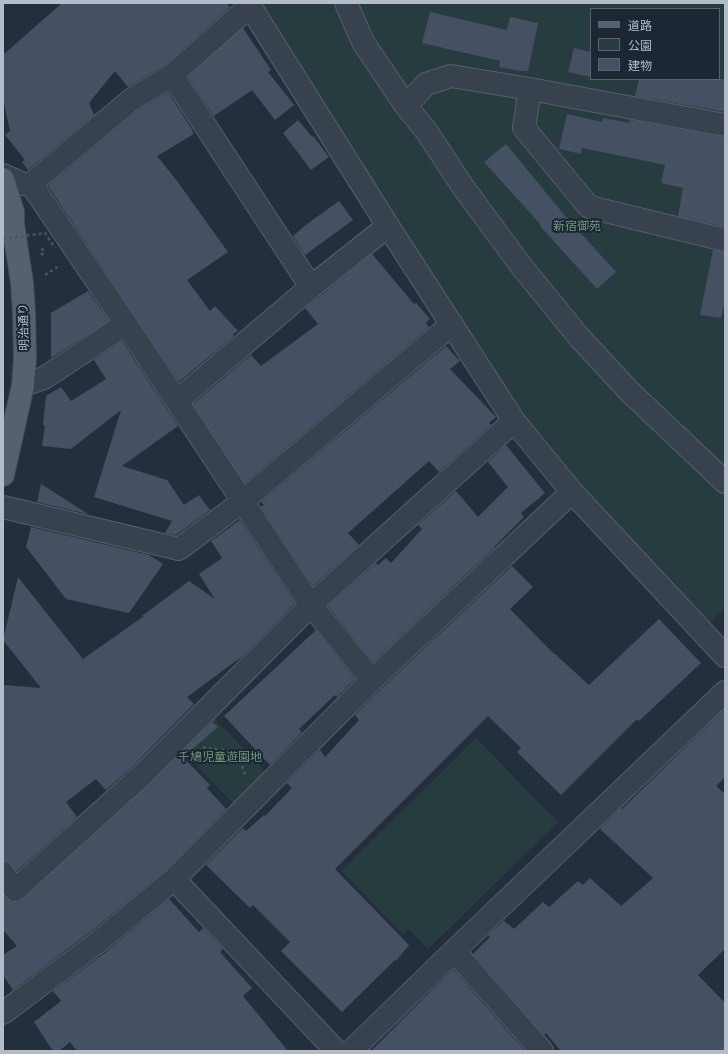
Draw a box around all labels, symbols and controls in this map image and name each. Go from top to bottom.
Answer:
legend [590,8,720,80]
text: 道路 [628,19,652,33]
text: 公園 [628,39,652,53]
text: 建物 [628,59,652,73]
park label: 新宿御苑 [553,219,601,233]
street label: 明治通り [16,303,32,351]
park label: 千鳩児童遊園地 [178,750,262,764]

